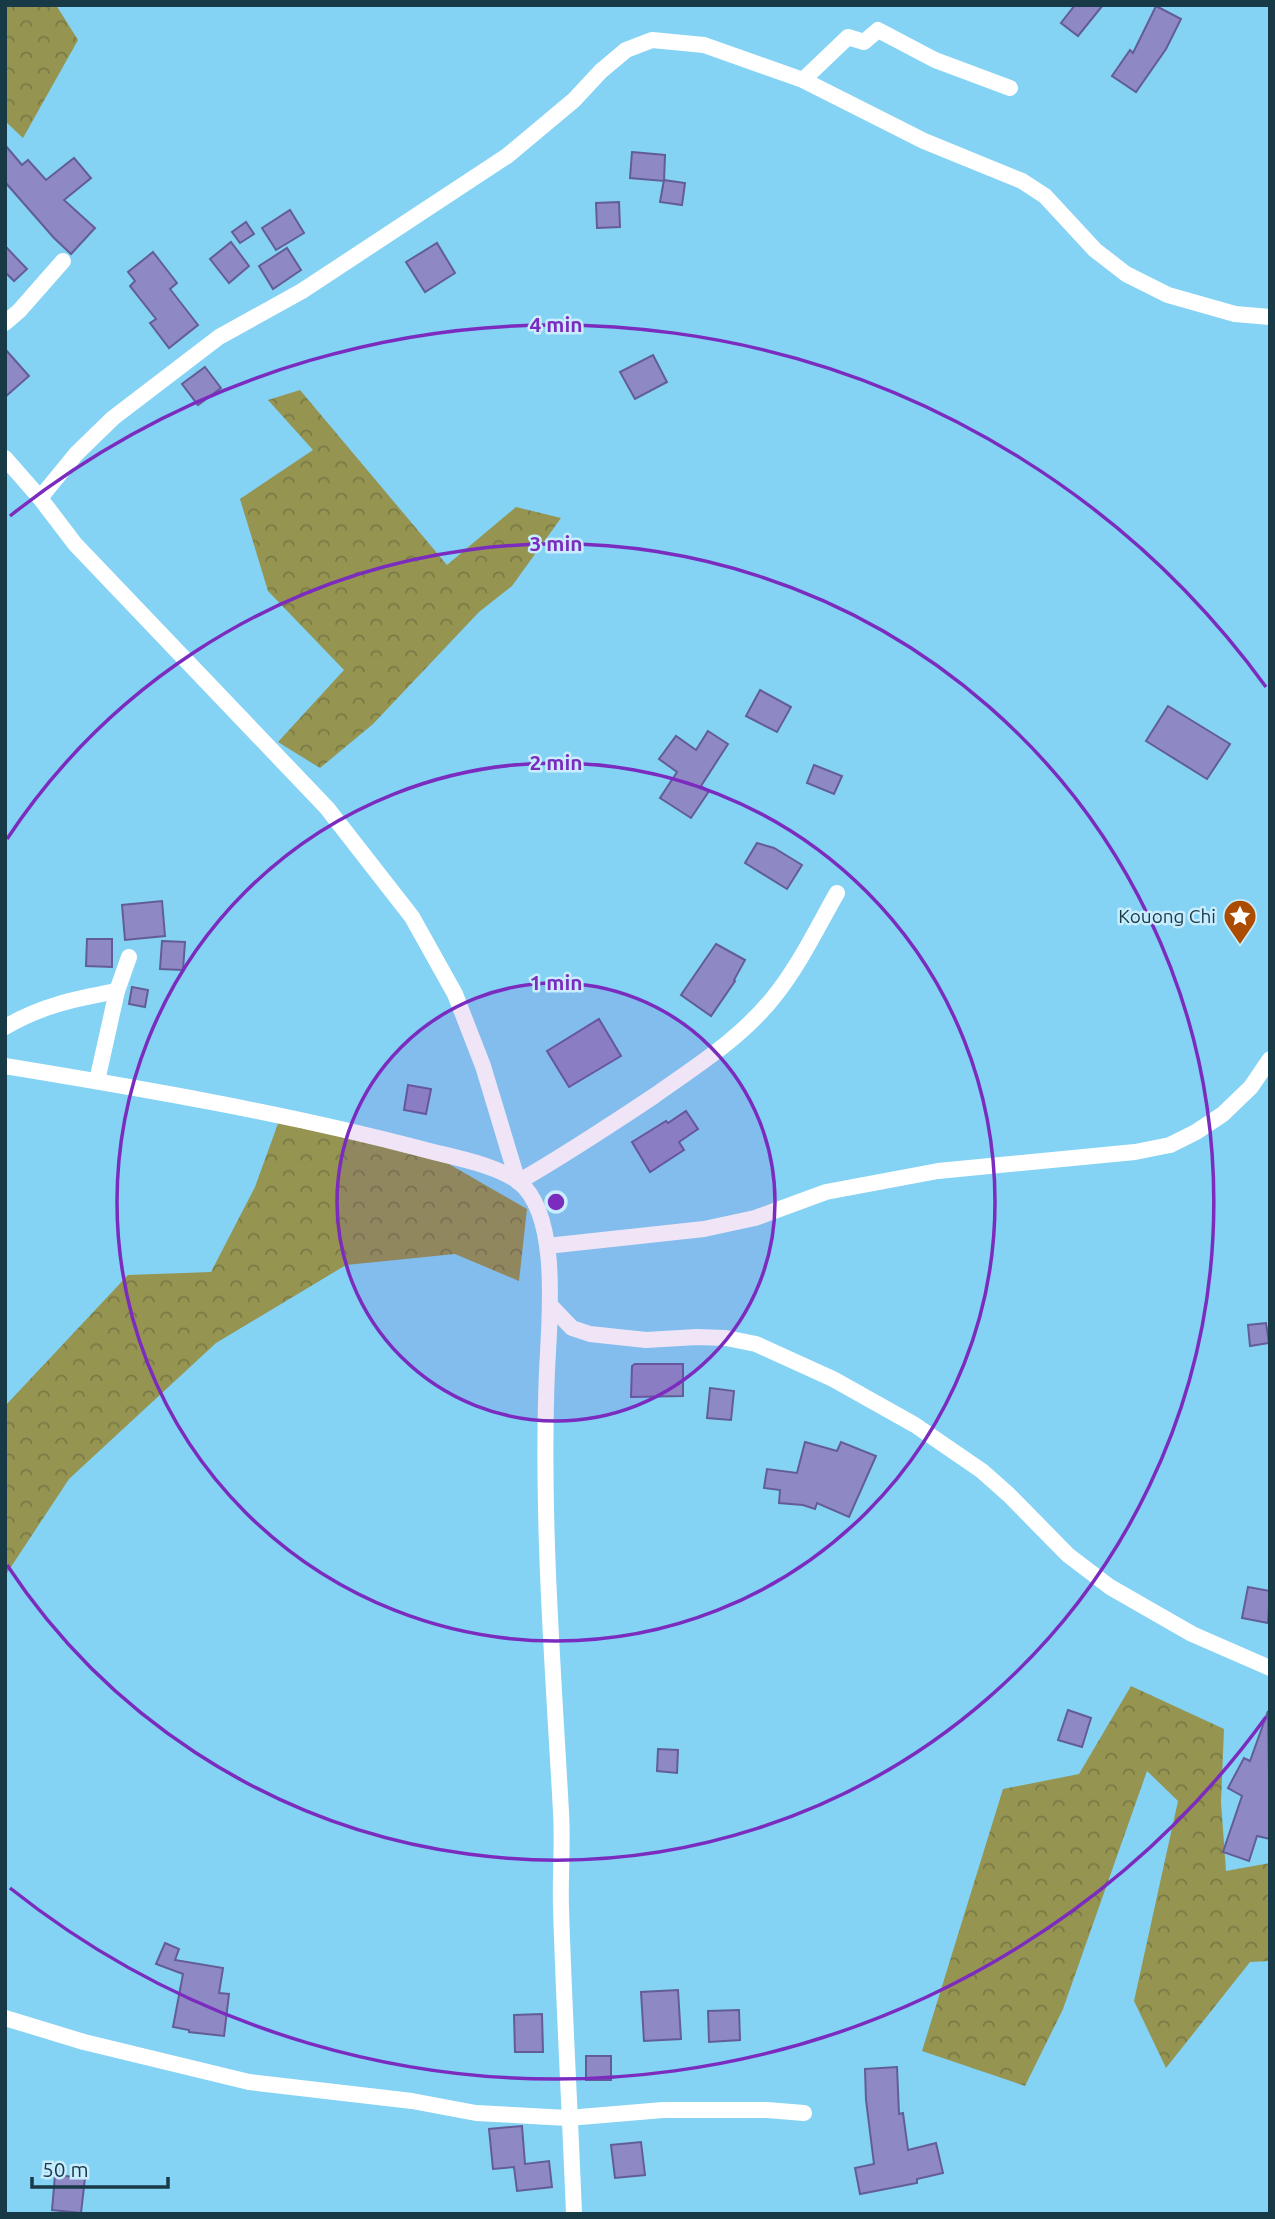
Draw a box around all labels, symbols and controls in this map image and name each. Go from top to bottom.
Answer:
text: 4 min [529,312,583,336]
text: 3 min [529,531,583,555]
text: 2 min [529,750,583,774]
place icon: Kouong Chi [1221,897,1259,946]
place label: Kouong Chi [1118,905,1216,927]
text: 1 min [529,970,583,994]
centre of rings [544,1190,568,1214]
scale bar [32,2146,168,2190]
text: 50 m [42,2157,89,2181]

